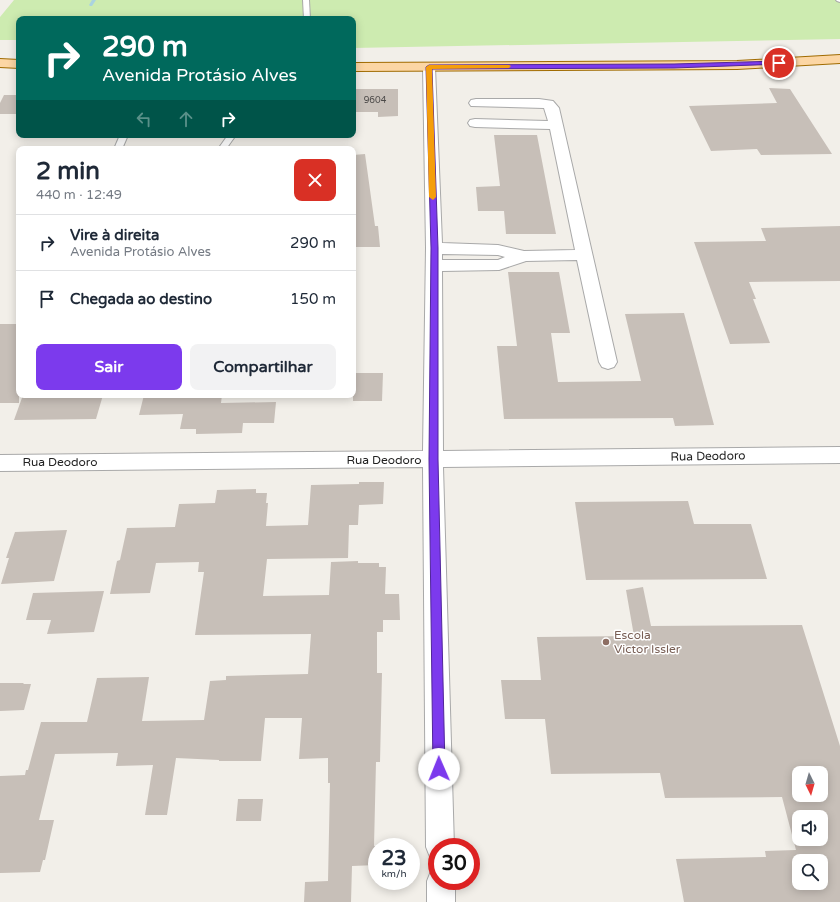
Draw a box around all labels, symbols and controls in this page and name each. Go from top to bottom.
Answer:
text: 290 m [102,30,188,64]
icon: right [36,32,88,84]
pin [762,46,796,80]
icon: arrive [768,52,790,74]
text: Avenida Protásio Alves [102,64,297,86]
house number: 9604 [364,95,387,106]
icon: left [133,108,155,130]
icon: ahead [175,108,197,130]
icon: right [217,108,239,130]
text: 2 min [36,157,100,186]
button: close [294,159,336,201]
text: 440 m · 12:49 [36,187,122,203]
text: Vire à direita [70,226,159,244]
icon: right [36,232,58,254]
text: 290 m [290,234,336,252]
text: Avenida Protásio Alves [70,244,211,260]
icon: arrive [36,288,58,310]
text: Chegada ao destino [70,290,212,308]
text: 150 m [290,290,336,308]
button: Sair [36,344,182,390]
button: Compartilhar [190,344,336,390]
street label: Rua Deodoro [670,448,746,464]
street label: Rua Deodoro [346,453,422,467]
street label: Rua Deodoro [22,455,98,469]
place label: Escola Victor Issler [614,628,681,656]
marker: Escola Victor Issler [601,637,611,647]
position arrow [418,748,460,790]
north arrow [792,766,828,802]
map controls [792,766,828,890]
button: sound [792,810,828,846]
speed limit sign: 30 [428,838,480,890]
text: 23 [381,847,407,871]
button: search [792,854,828,890]
text: km/h [381,868,407,880]

